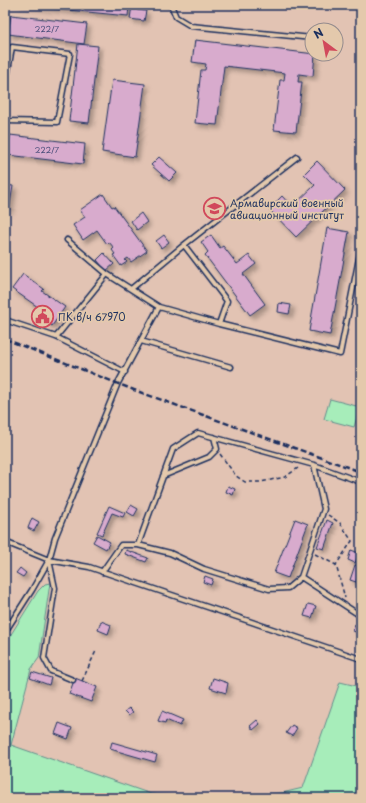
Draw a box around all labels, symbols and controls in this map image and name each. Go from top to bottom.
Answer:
north arrow [304,22,344,62]
house number: 222/7 [35,23,60,35]
text: N [310,23,327,43]
house number: 222/7 [35,144,60,156]
place label: Армавирский военный авиационный институт [230,195,344,222]
school or university icon: Армавирский военный авиационный институт [202,196,228,222]
public building icon: ПК в/ч 67970 [30,304,56,330]
place label: ПК в/ч 67970 [58,309,126,324]

